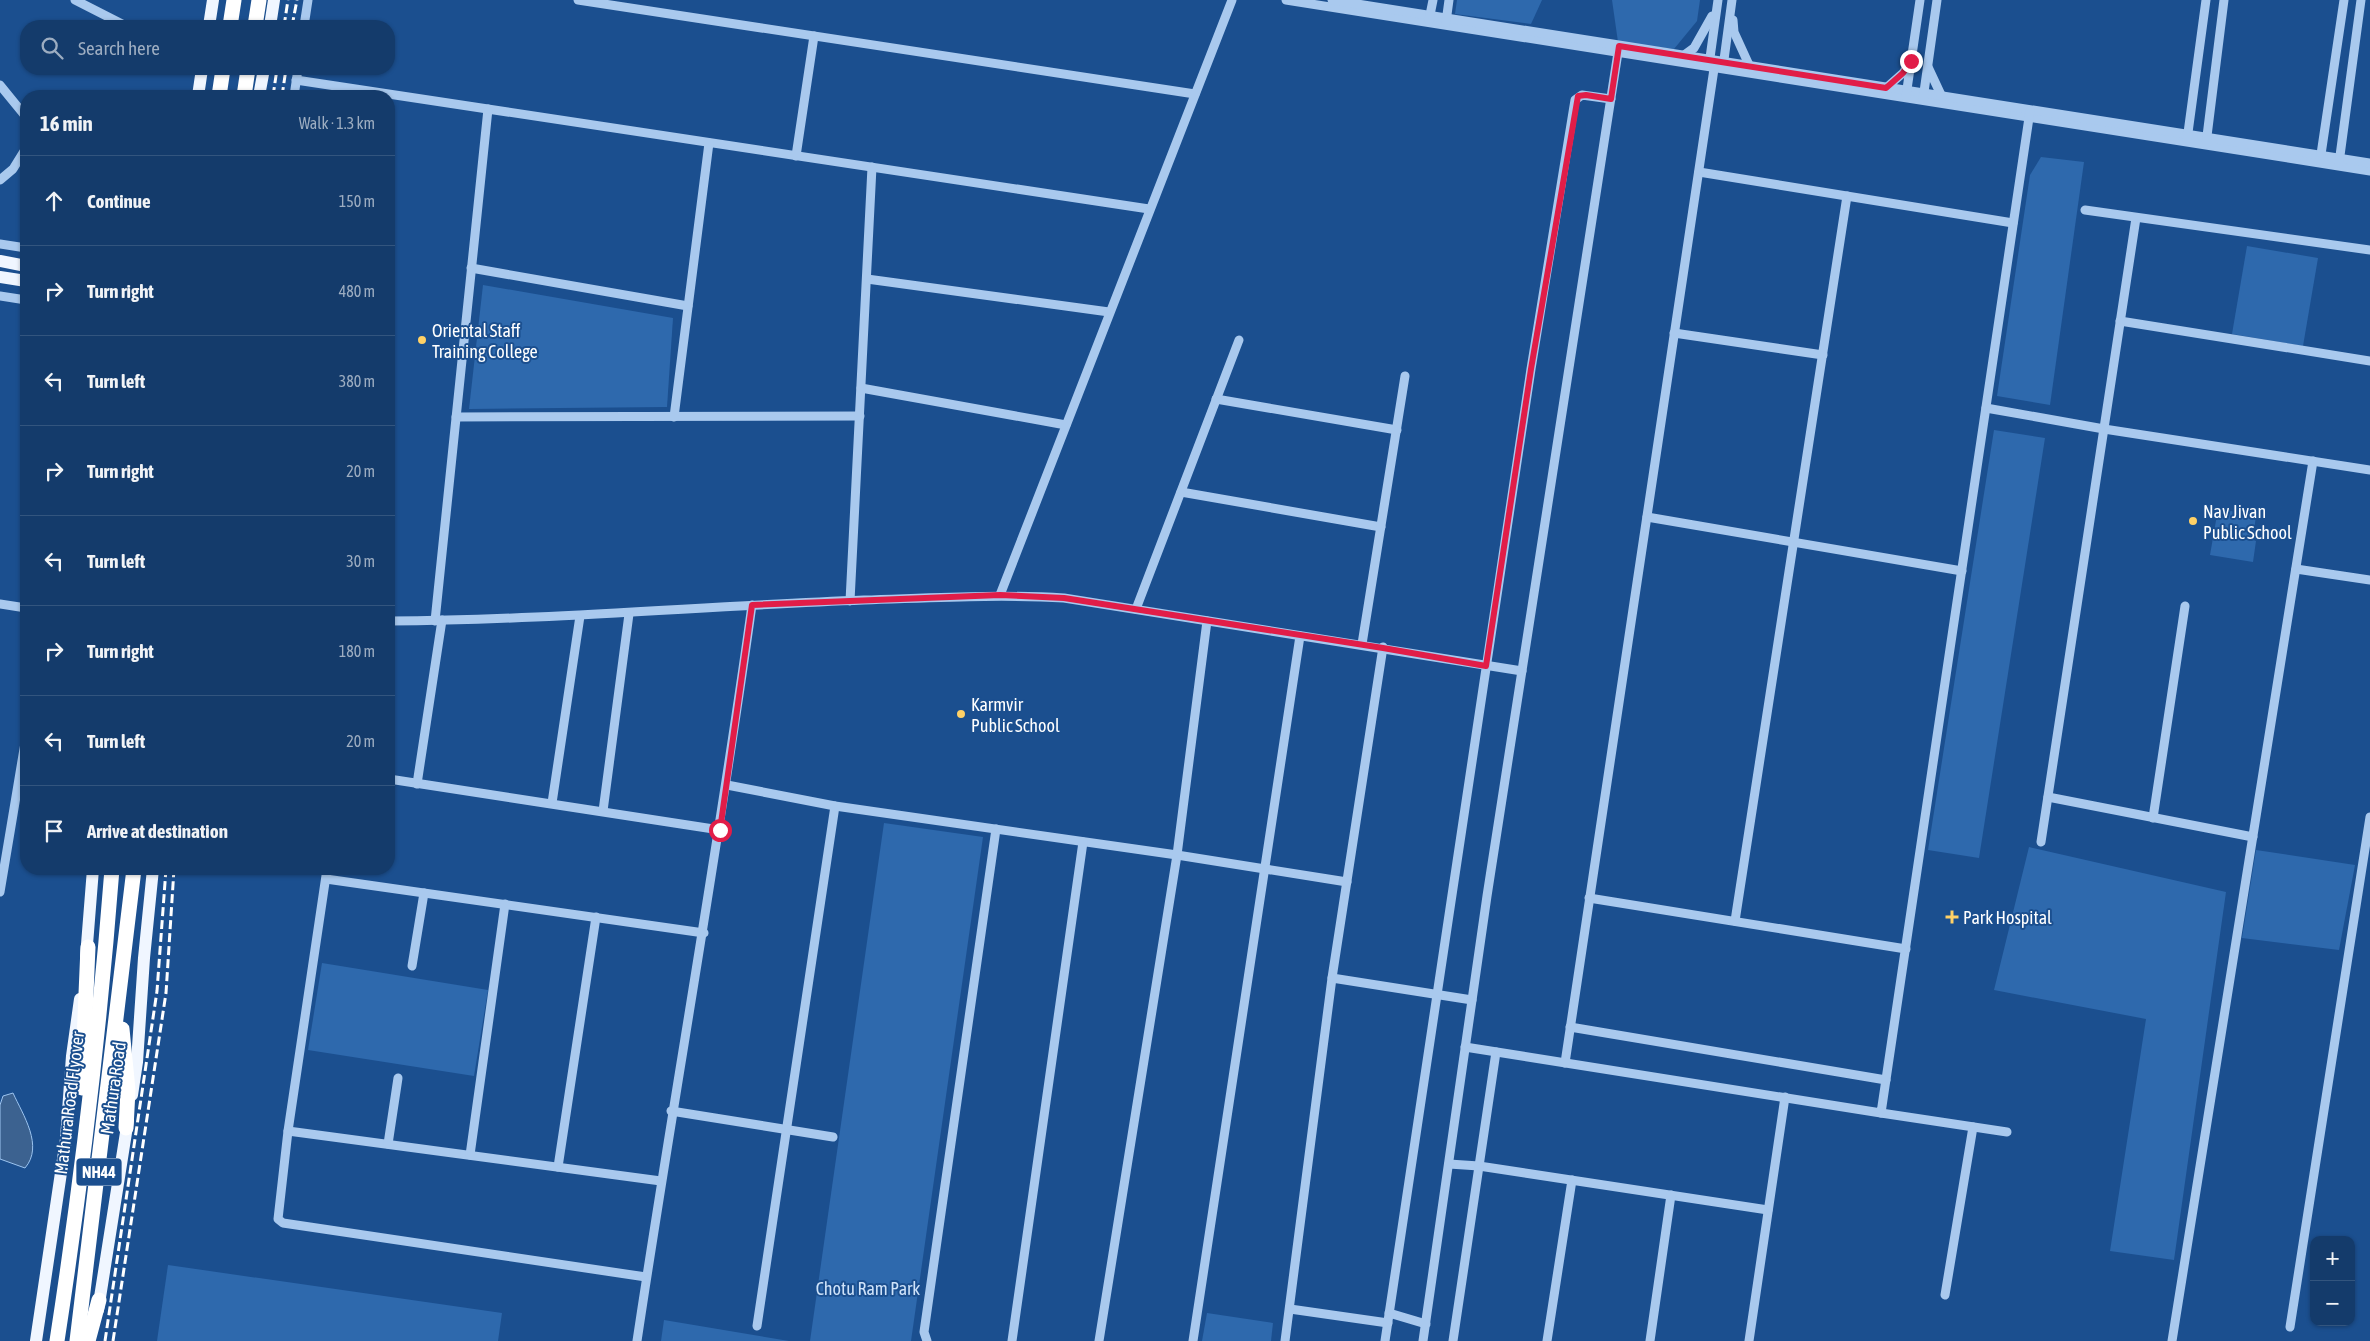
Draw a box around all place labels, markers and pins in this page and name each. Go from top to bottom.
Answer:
place label: Oriental Staff Training College [432,320,538,362]
marker: Oriental Staff Training College [416,334,428,346]
place label: Nav Jivan Public School [2203,501,2292,543]
marker: Nav Jivan Public School [2187,515,2199,527]
place label: Karmvir Public School [971,694,1060,736]
marker: Karmvir Public School [955,708,967,720]
place label: Park Hospital [1963,907,2052,928]
marker: Park Hospital [1945,910,1959,924]

